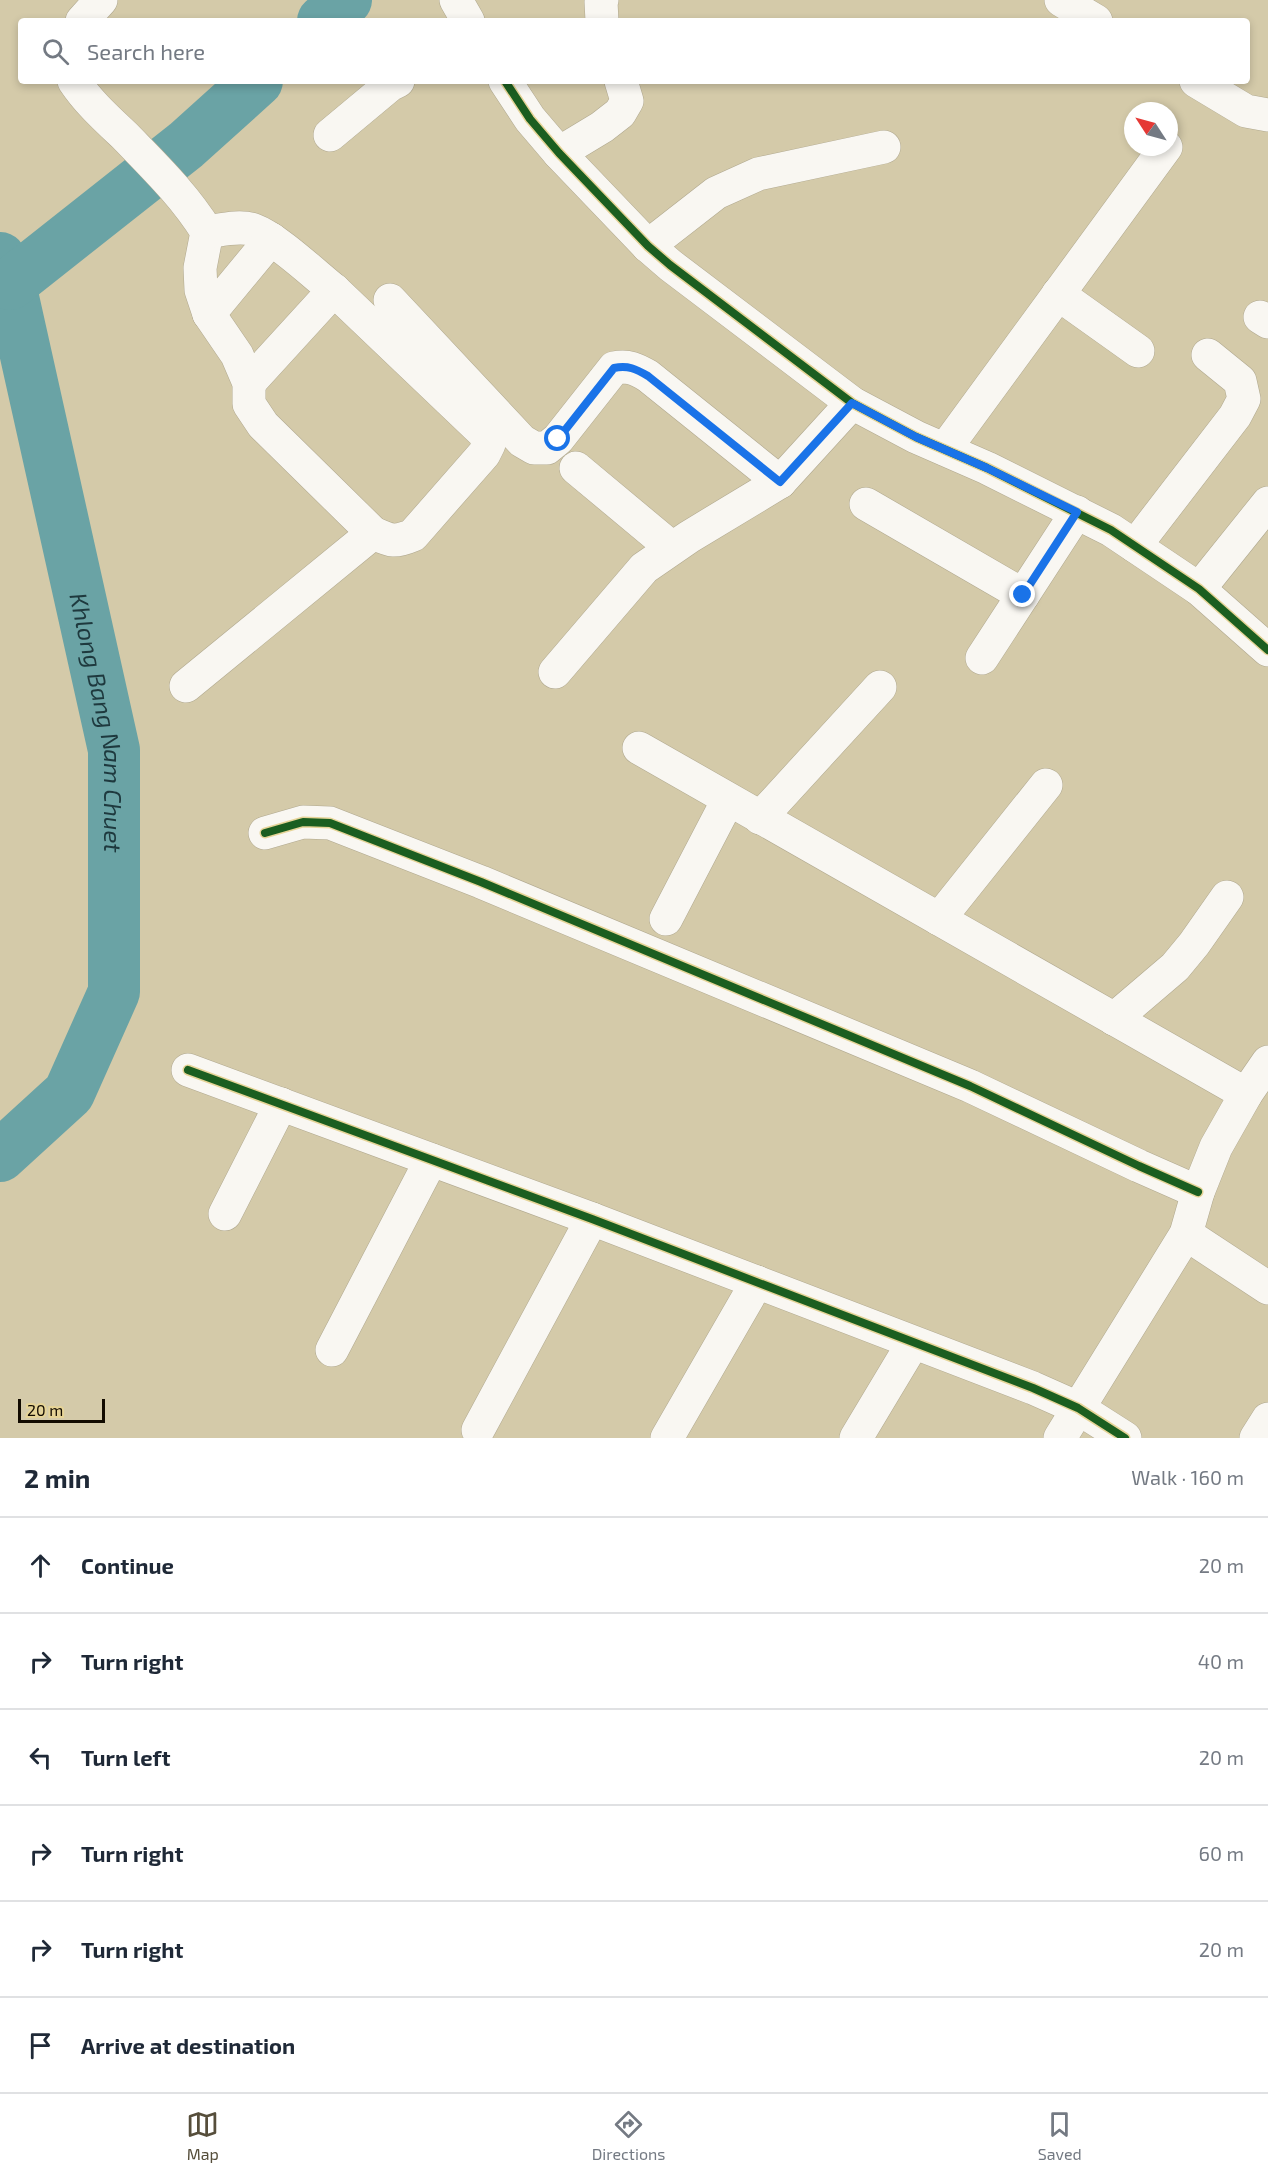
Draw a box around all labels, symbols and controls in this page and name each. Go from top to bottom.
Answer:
search box [18,18,1250,84]
icon: search [39,35,72,68]
text: Search here [87,38,205,64]
north arrow [1124,102,1178,156]
route start [544,425,570,451]
route end [1009,581,1035,607]
water label: Khlong Bang Nam Chuet [65,590,129,853]
scale bar [18,1396,105,1424]
text: 20 m [27,1400,63,1419]
text: 2 min [24,1462,90,1493]
text: Walk · 160 m [1131,1465,1244,1489]
icon: ahead [24,1549,57,1582]
text: Continue [81,1552,174,1578]
text: 20 m [1199,1553,1244,1577]
icon: right [24,1645,57,1678]
text: Turn right [81,1648,183,1674]
text: 40 m [1198,1649,1244,1673]
icon: left [24,1741,57,1774]
text: Turn left [81,1744,170,1770]
text: 20 m [1199,1745,1244,1769]
icon: right [24,1837,57,1870]
text: Turn right [81,1840,183,1866]
text: 60 m [1199,1841,1244,1865]
icon: right [24,1933,57,1966]
text: Turn right [81,1936,183,1962]
text: 20 m [1199,1937,1244,1961]
icon: arrive [24,2029,57,2062]
text: Arrive at destination [81,2032,295,2058]
tab: Map [186,2108,219,2163]
tab: Directions [592,2108,665,2163]
tab: Saved [1038,2108,1082,2163]

